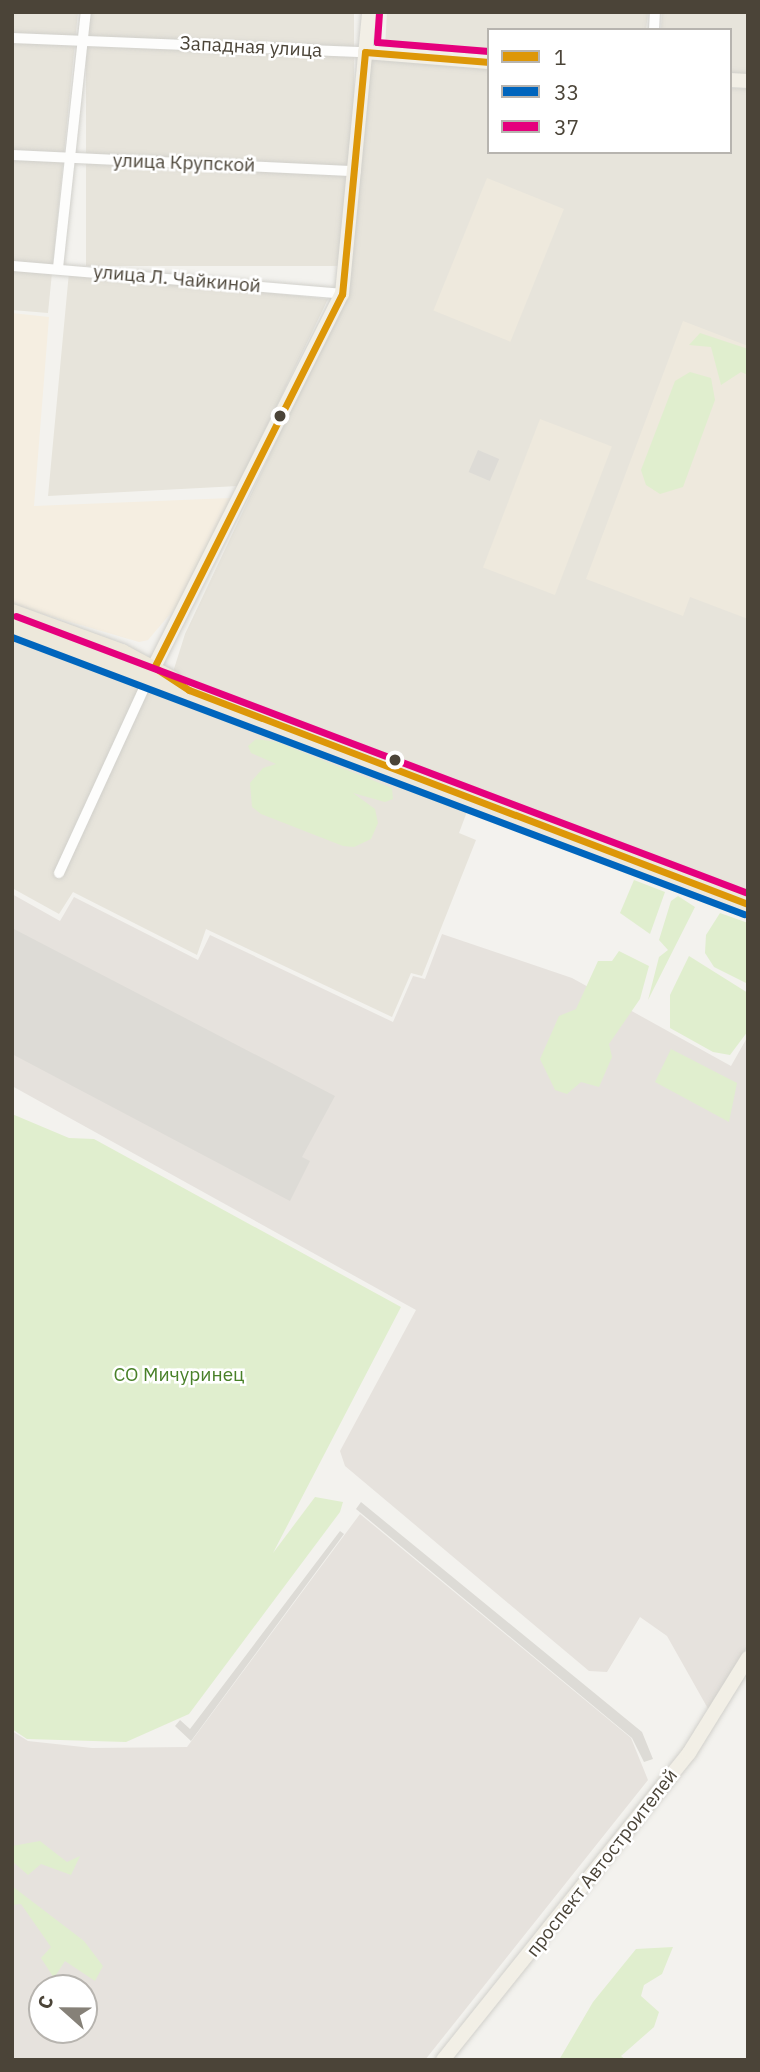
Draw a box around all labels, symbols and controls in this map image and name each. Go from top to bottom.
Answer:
legend [487,28,732,154]
street label: Западная улица [179,32,323,62]
text: 1 [554,43,567,71]
text: 33 [554,78,579,106]
text: 37 [554,113,579,141]
street label: улица Крупской [112,149,256,177]
street label: улица Л. Чайкиной [92,260,262,298]
unlabelled marker [273,409,287,423]
unlabelled marker [388,753,402,767]
park label: СО Мичуринец [114,1364,244,1386]
street label: проспект Автостроителей [522,1765,682,1961]
north arrow [28,1974,98,2044]
text: С [32,1992,59,2012]

